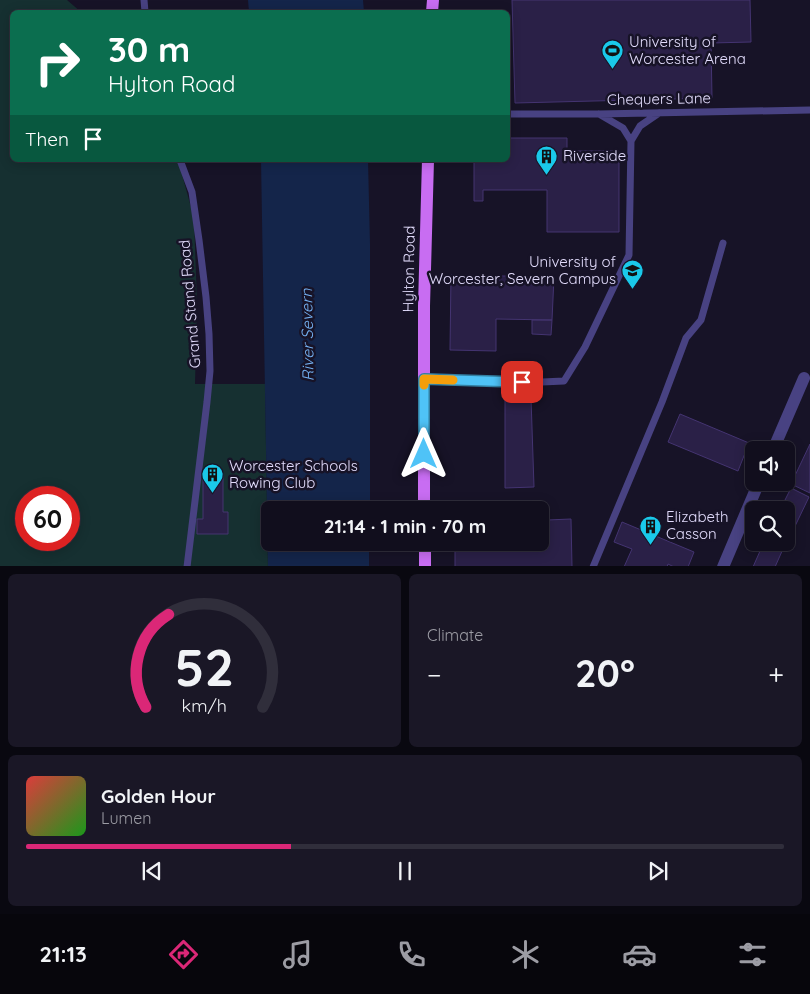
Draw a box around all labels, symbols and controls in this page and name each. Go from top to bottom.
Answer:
text: 30 m [108,27,190,71]
icon: right [25,30,90,95]
place label: University of Worcester Arena [629,32,746,68]
sports icon: University of Worcester Arena [601,39,625,70]
text: Hylton Road [108,70,235,98]
street label: Chequers Lane [607,88,711,109]
icon: arrive [79,125,107,153]
text: Then [25,127,69,151]
building icon: Riverside [535,144,559,175]
place label: Riverside [563,146,626,165]
street label: Hylton Road [398,225,419,313]
street label: Grand Stand Road [174,239,205,369]
place label: University of Worcester, Severn Campus [429,252,617,288]
school or university icon: University of Worcester, Severn Campus [620,259,644,290]
water label: River Severn [296,288,318,382]
pin [501,361,543,403]
icon: arrive [508,368,536,396]
position arrow [397,427,449,479]
map controls [745,441,795,551]
button: sound [745,441,795,491]
place label: Worcester Schools Rowing Club [229,456,358,492]
building icon: Worcester Schools Rowing Club [201,463,225,494]
speed limit sign: 60 [15,486,80,551]
button: search [745,501,795,551]
place label: Elizabeth Casson [666,507,729,543]
text: 21:14 · 1 min · 70 m [324,514,486,538]
building icon: Elizabeth Casson [638,514,662,545]
text: Climate [427,625,483,645]
text: 52 [175,634,234,699]
text: 20° [575,649,635,697]
text: − [427,657,442,692]
text: + [768,657,784,692]
text: km/h [182,694,227,716]
text: Golden Hour [101,784,216,808]
text: Lumen [101,808,152,828]
icon: previous [138,857,166,885]
icon: pause [391,857,419,885]
icon: next [644,857,672,885]
icon: directions [166,937,201,972]
icon: music [280,937,315,972]
icon: phone [394,937,429,972]
icon: climate [508,937,543,972]
icon: car [622,937,657,972]
icon: filters [735,937,770,972]
text: 21:13 [39,940,87,968]

